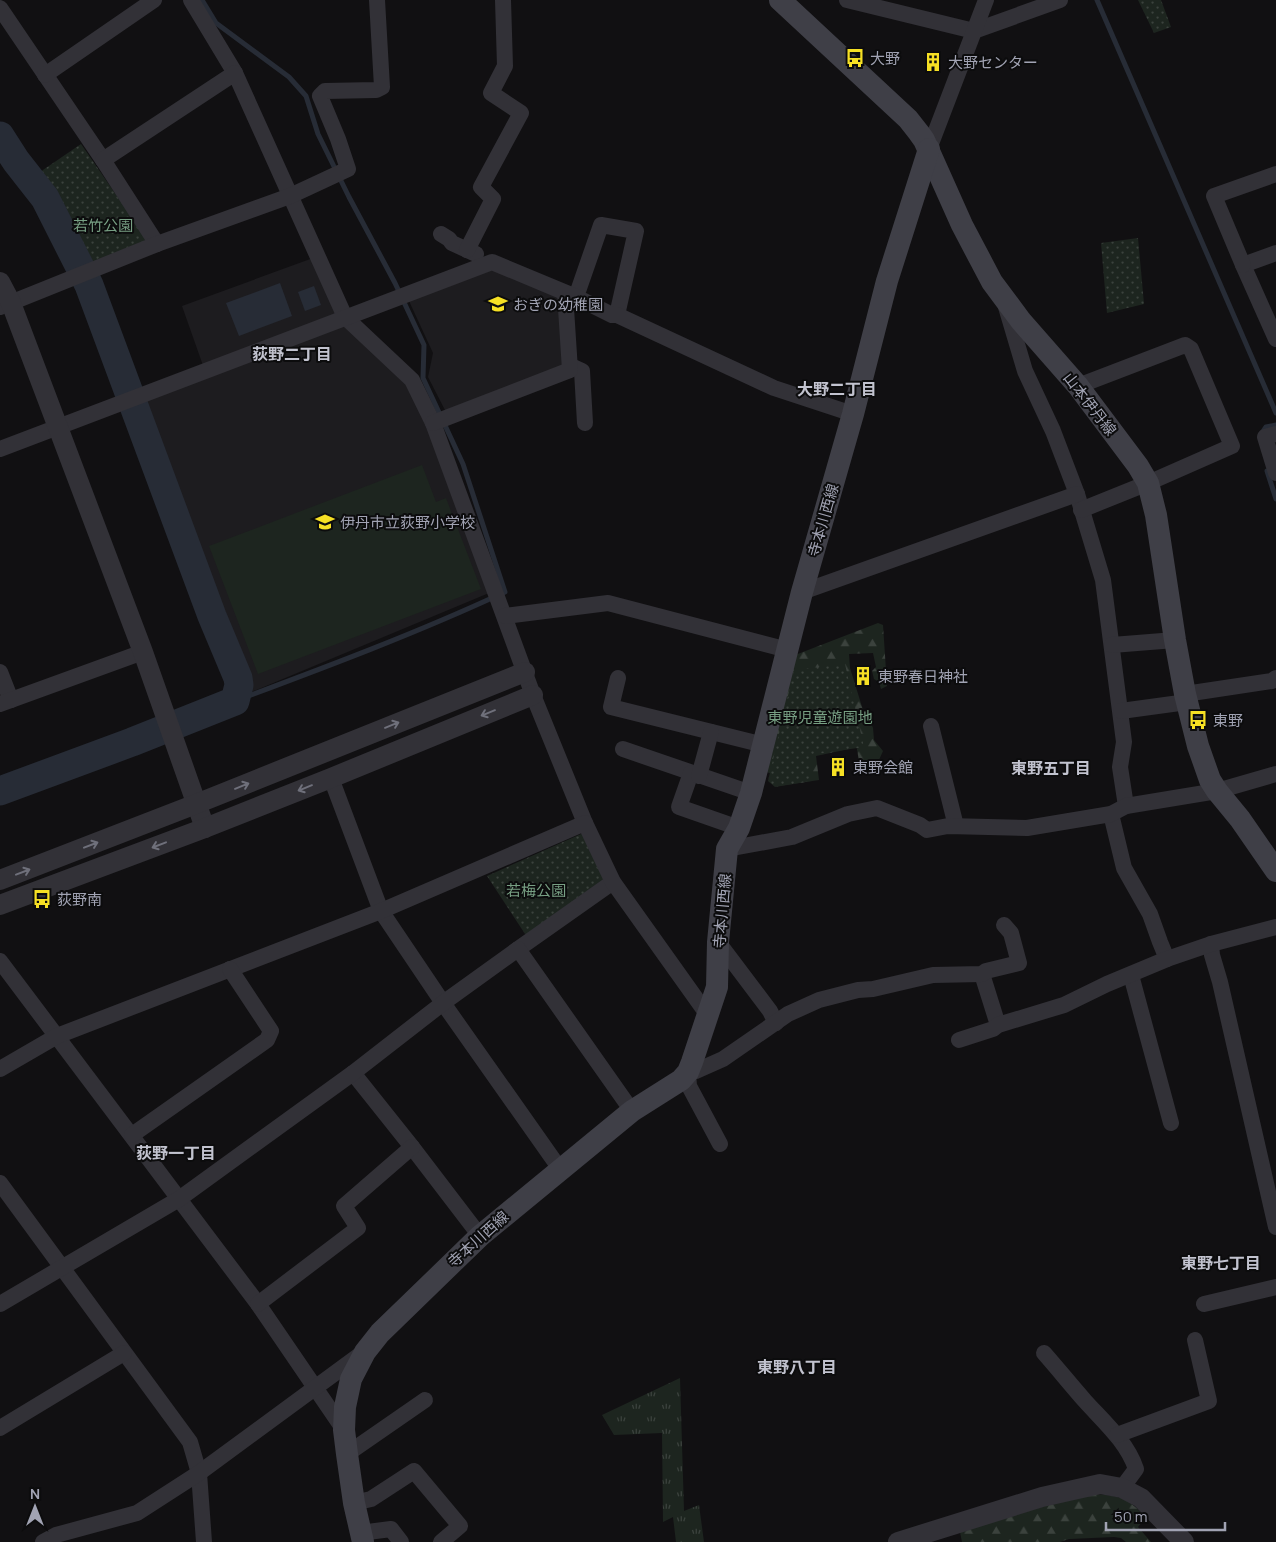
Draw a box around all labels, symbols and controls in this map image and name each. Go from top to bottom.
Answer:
bus stop icon: 大野 [844,47,866,69]
place label: 大野 [870,48,900,69]
building icon: 大野センター [922,51,944,73]
place label: 大野センター [948,52,1038,73]
park label: 若竹公園 [73,215,133,236]
school or university icon: おぎの幼稚園 [487,293,509,315]
place label: おぎの幼稚園 [513,294,603,315]
district label: 荻野二丁目 [252,343,332,365]
street label: 山本伊丹線 [1059,368,1121,440]
district label: 大野二丁目 [797,378,877,400]
street label: 寺本川西線 [803,481,843,559]
school or university icon: 伊丹市立荻野小学校 [314,511,336,533]
place label: 伊丹市立荻野小学校 [340,512,475,533]
building icon: 東野春日神社 [852,665,874,687]
place label: 東野春日神社 [878,666,968,687]
park label: 東野児童遊園地 [767,707,873,728]
one-way arrow [481,709,496,718]
bus stop icon: 東野 [1187,709,1209,731]
place label: 東野 [1213,710,1243,731]
one-way arrow [385,720,400,729]
building icon: 東野会館 [827,756,849,778]
place label: 東野会館 [853,757,913,778]
district label: 東野五丁目 [1011,757,1091,779]
one-way arrow [233,781,249,790]
one-way arrow [298,784,314,793]
one-way arrow [83,840,98,849]
one-way arrow [152,841,167,850]
one-way arrow [15,866,30,876]
street label: 寺本川西線 [708,873,736,949]
park label: 若梅公園 [506,880,566,901]
bus stop icon: 荻野南 [31,888,53,910]
place label: 荻野南 [57,889,102,910]
district label: 荻野一丁目 [136,1142,216,1164]
street label: 寺本川西線 [443,1206,513,1272]
district label: 東野七丁目 [1181,1252,1261,1274]
district label: 東野八丁目 [757,1356,837,1378]
north arrow [10,1482,60,1532]
text: N [30,1484,40,1503]
scale bar [1106,1500,1225,1532]
text: 50 m [1114,1506,1148,1527]

